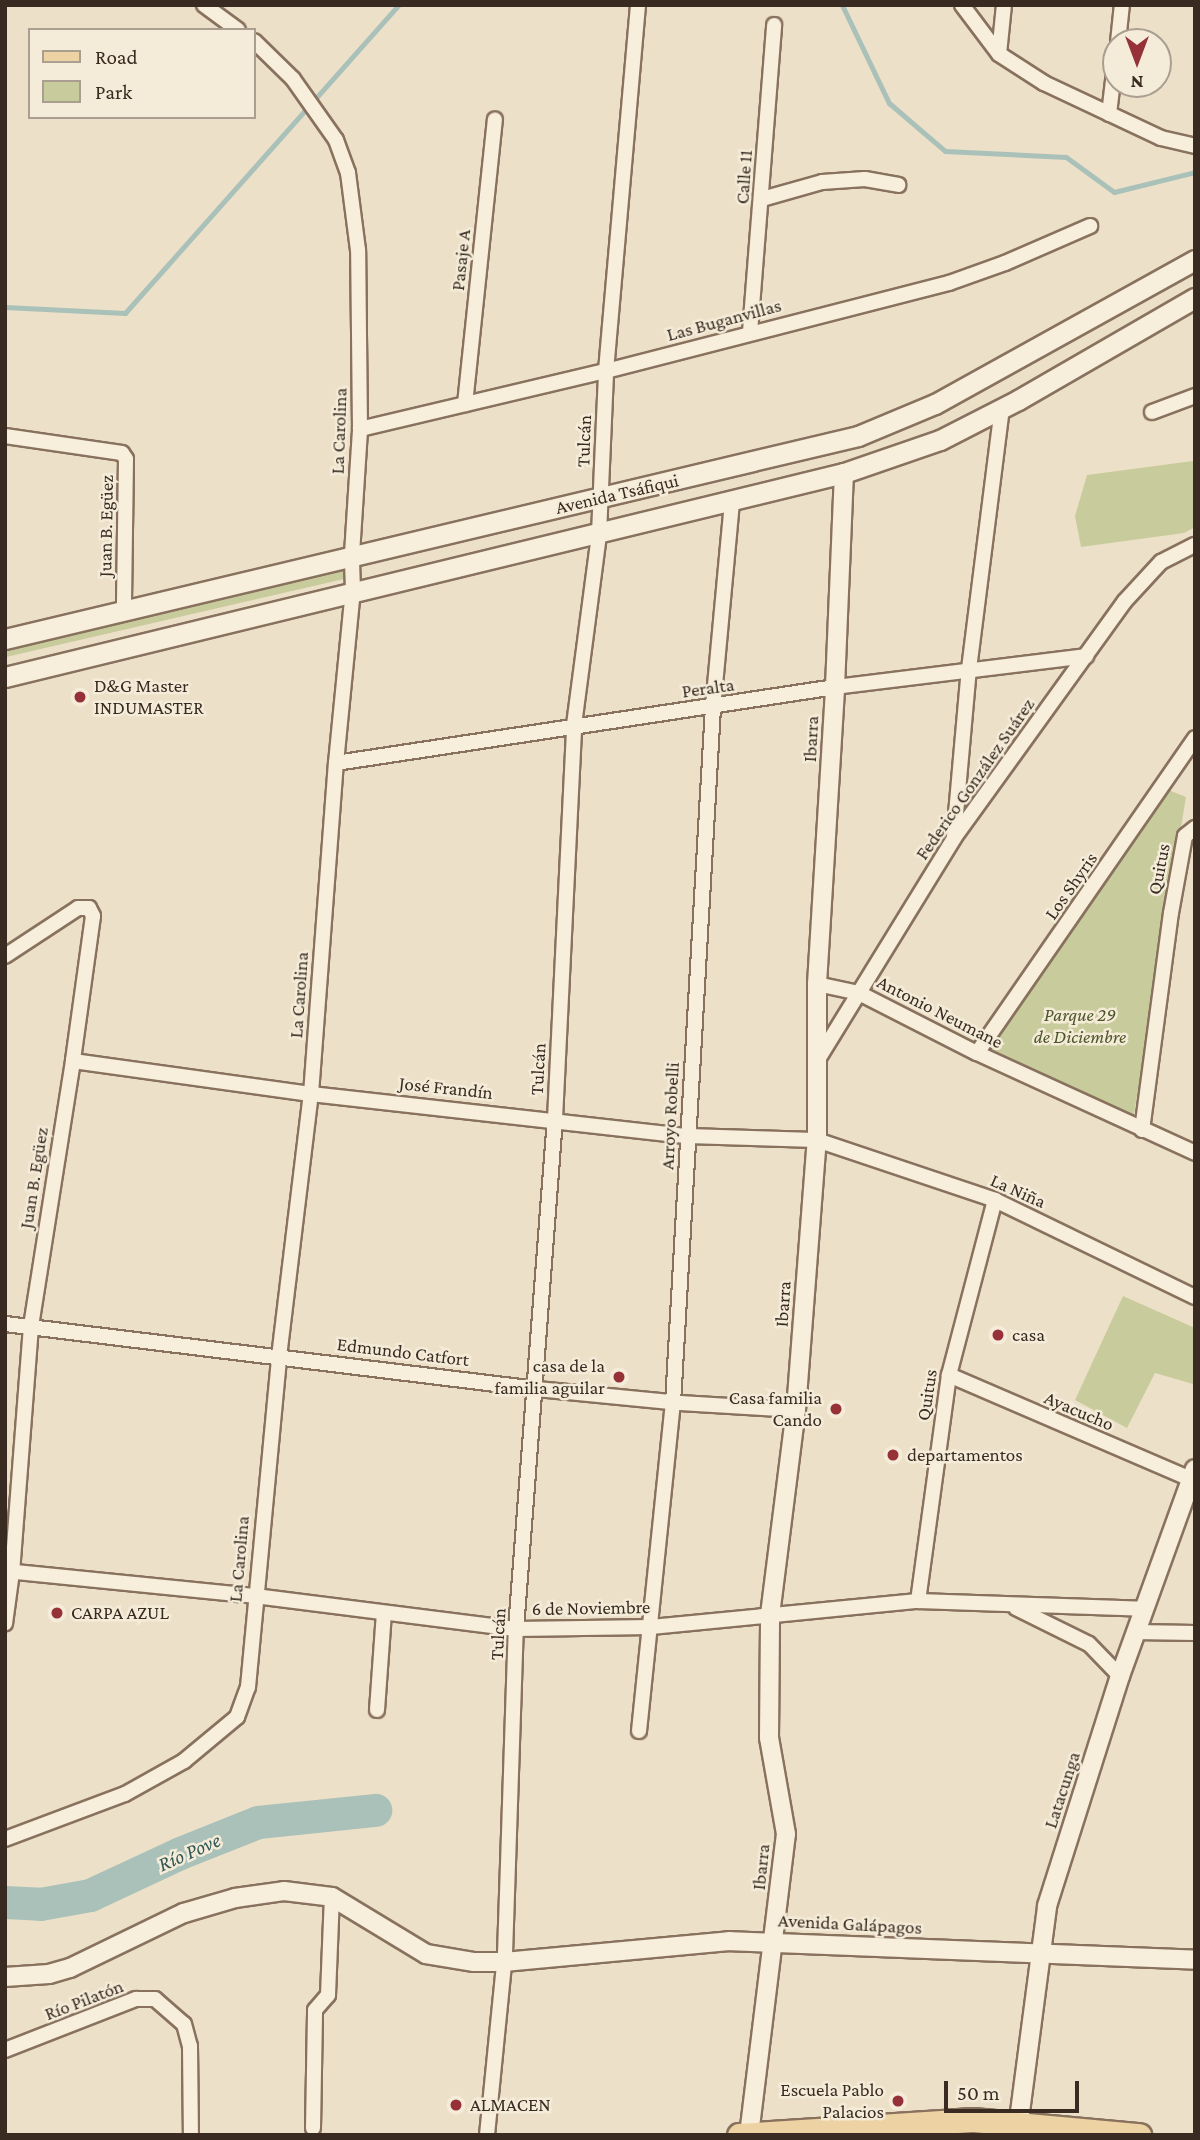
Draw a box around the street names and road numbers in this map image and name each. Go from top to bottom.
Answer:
street label: Calle 11 [731,149,757,205]
street label: Pasaje A [446,228,476,292]
street label: Las Buganvillas [664,294,784,346]
street label: La Carolina [326,387,352,475]
street label: Tulcán [572,415,596,467]
street label: Avenida Tsáfiqui [553,469,681,519]
street label: Juan B. Egüez [94,475,118,577]
street label: Peralta [680,673,736,703]
street label: Federico González Suárez [911,694,1039,864]
street label: Ibarra [798,715,824,763]
street label: Quitus [1143,841,1175,897]
street label: Los Shyris [1040,848,1102,924]
street label: La Carolina [285,951,313,1039]
street label: Antonio Neumane [873,970,1007,1054]
street label: Tulcán [525,1042,551,1096]
street label: Arroyo Robelli [656,1062,684,1170]
street label: José Frandín [398,1072,494,1104]
street label: Juan B. Egüez [15,1126,53,1230]
street label: La Niña [987,1169,1049,1213]
street label: Ibarra [770,1280,796,1328]
street label: Edmundo Catfort [336,1333,470,1371]
street label: Quitus [912,1368,942,1422]
street label: Ayacucho [1041,1386,1117,1436]
street label: La Carolina [224,1515,254,1603]
street label: 6 de Noviembre [531,1596,651,1620]
street label: Tulcán [485,1607,511,1661]
street label: Latacunga [1039,1749,1085,1831]
street label: Ibarra [747,1843,775,1891]
street label: Avenida Galápagos [777,1909,923,1939]
street label: Río Pilatón [41,1975,127,2025]

